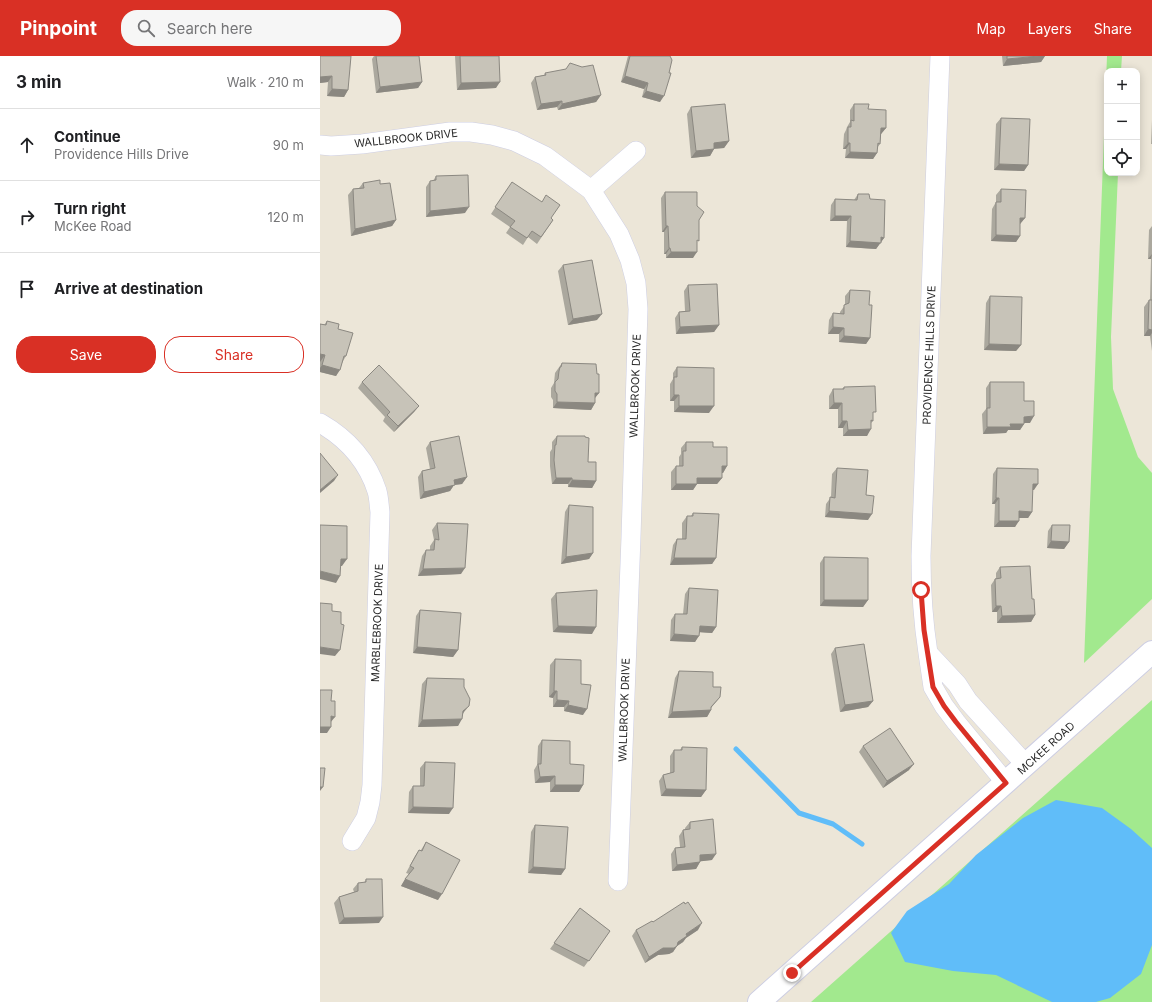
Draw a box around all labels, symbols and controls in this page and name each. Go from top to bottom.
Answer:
search box [121,10,401,46]
text: Pinpoint [20,17,97,40]
icon: search [135,17,157,39]
text: Search here [167,19,253,38]
text: Map [977,20,1006,37]
text: Layers [1028,20,1072,37]
text: Share [1094,20,1132,37]
map controls [1104,68,1140,176]
button: + [1104,68,1140,104]
text: 3 min [16,72,62,92]
text: Walk · 210 m [227,74,304,90]
button: − [1104,104,1140,140]
street label: WALLBROOK DRIVE [354,126,458,150]
text: Continue [54,127,121,146]
icon: ahead [16,134,38,156]
text: 90 m [273,137,304,153]
button: locate [1104,140,1140,176]
text: Providence Hills Drive [54,146,189,162]
text: Turn right [54,199,126,218]
icon: right [16,206,38,228]
text: 120 m [268,209,304,225]
text: McKee Road [54,218,132,234]
icon: arrive [16,278,38,300]
text: Arrive at destination [54,279,203,298]
street label: PROVIDENCE HILLS DRIVE [920,285,938,425]
street label: WALLBROOK DRIVE [626,334,644,438]
button: Save [16,336,156,373]
button: Share [164,336,304,373]
street label: MARBLEBROOK DRIVE [368,564,386,682]
route start [912,581,930,599]
street label: WALLBROOK DRIVE [615,658,633,762]
street label: MCKEE ROAD [1014,719,1078,777]
route end [783,964,801,982]

